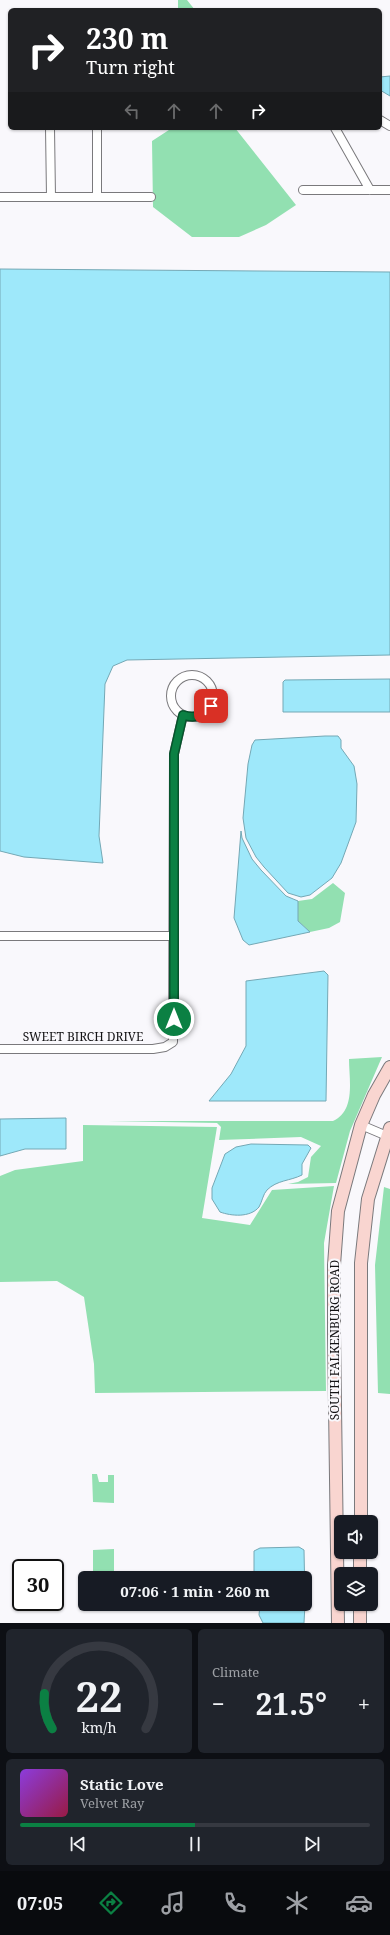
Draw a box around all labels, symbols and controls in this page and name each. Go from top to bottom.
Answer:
text: 230 m [86,19,168,57]
icon: right [20,24,72,76]
text: Turn right [86,55,175,79]
icon: left [121,100,143,122]
icon: ahead [163,100,185,122]
icon: ahead [205,100,227,122]
icon: right [247,100,269,122]
pin [194,689,228,723]
icon: arrive [200,695,222,717]
position arrow [153,998,195,1040]
street label: SWEET BIRCH DRIVE [23,1028,143,1045]
street label: SOUTH FALKENBURG ROAD [326,1259,343,1420]
map controls [334,1515,378,1611]
button: sound [334,1515,378,1559]
speed limit sign: 30 [12,1559,64,1611]
button: layers [334,1567,378,1611]
text: 07:06 · 1 min · 260 m [120,1581,270,1601]
text: Climate [212,1663,259,1681]
text: 22 [75,1668,123,1724]
text: 21.5° [255,1683,327,1724]
text: − [212,1688,225,1718]
text: + [358,1688,370,1718]
text: km/h [81,1718,117,1737]
text: Static Love [80,1774,164,1794]
text: Velvet Ray [80,1794,144,1812]
icon: previous [67,1833,89,1855]
icon: pause [184,1833,206,1855]
icon: next [301,1833,323,1855]
icon: directions [97,1889,125,1917]
icon: music [159,1889,187,1917]
icon: phone [221,1889,249,1917]
icon: climate [283,1889,311,1917]
icon: car [345,1889,373,1917]
text: 07:05 [17,1891,63,1915]

